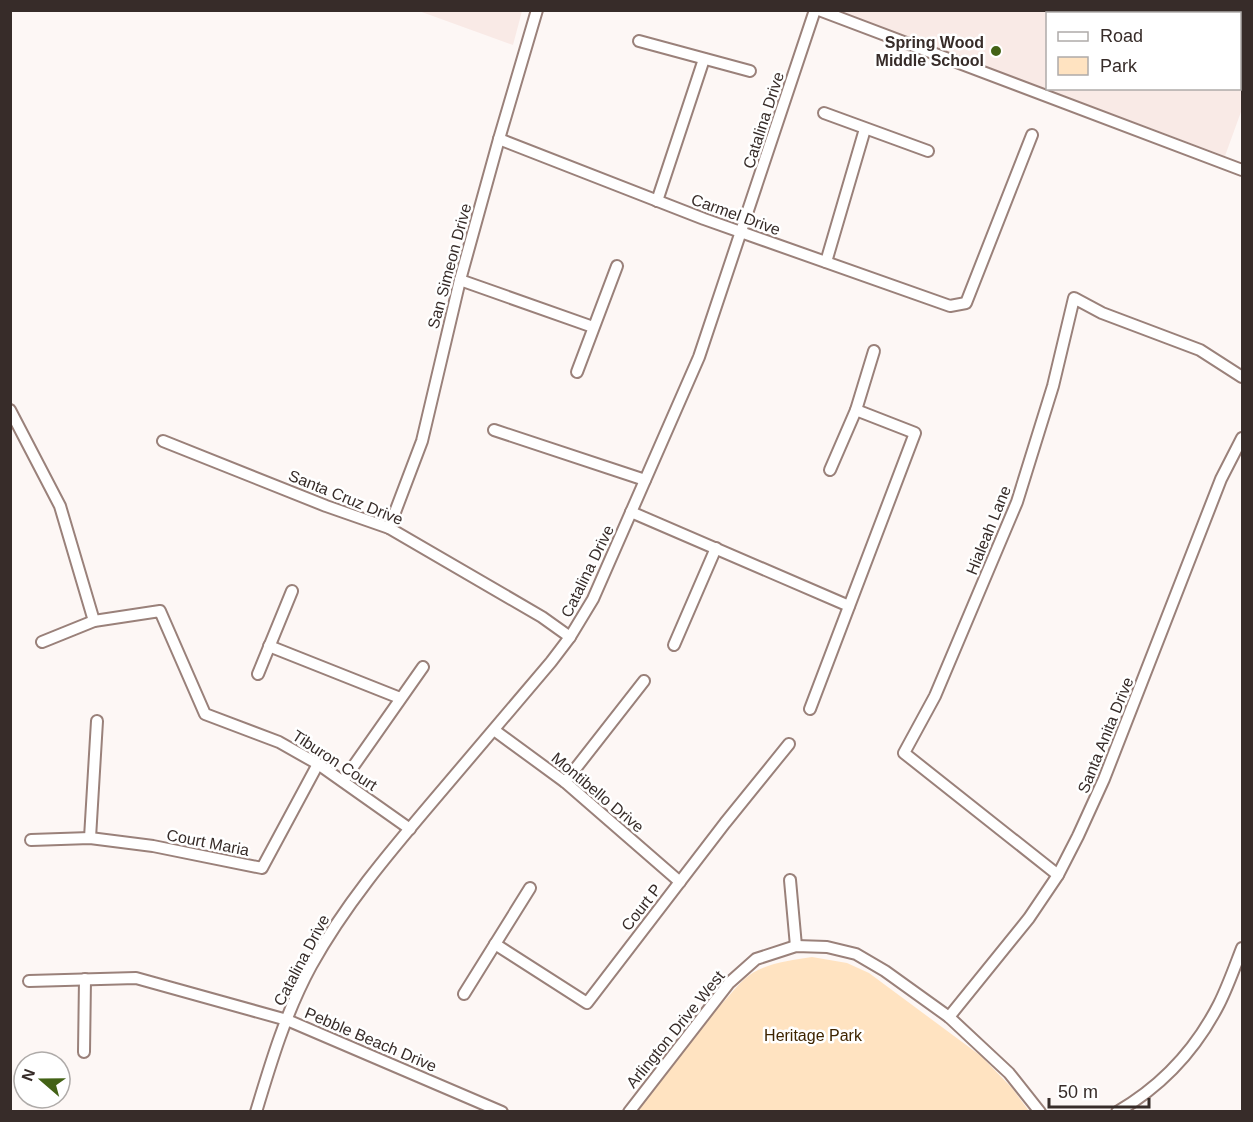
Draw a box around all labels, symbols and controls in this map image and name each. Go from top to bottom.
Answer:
legend [1046,12,1241,90]
text: Road [1100,26,1143,46]
place label: Spring Wood Middle School [876,34,984,69]
marker: Spring Wood Middle School [989,44,1003,58]
text: Park [1100,56,1138,76]
street label: Catalina Drive [740,70,787,171]
street label: Carmel Drive [689,191,783,238]
street label: San Simeon Drive [425,202,474,331]
street label: Santa Cruz Drive [286,467,406,528]
street label: Hialeah Lane [963,483,1014,577]
street label: Catalina Drive [558,522,617,620]
street label: Santa Anita Drive [1074,675,1137,796]
street label: Tiburon Court [289,727,381,794]
street label: Montibello Drive [548,749,647,836]
street label: Court Maria [165,826,251,859]
street label: Court P [618,881,665,934]
street label: Catalina Drive [270,912,333,1009]
street label: Arlington Drive West [623,967,728,1091]
street label: Pebble Beach Drive [302,1004,439,1075]
park label: Heritage Park [764,1027,863,1044]
north arrow [12,1050,72,1110]
text: N [18,1067,38,1083]
scale bar [1049,1071,1150,1109]
text: 50 m [1058,1082,1098,1102]

